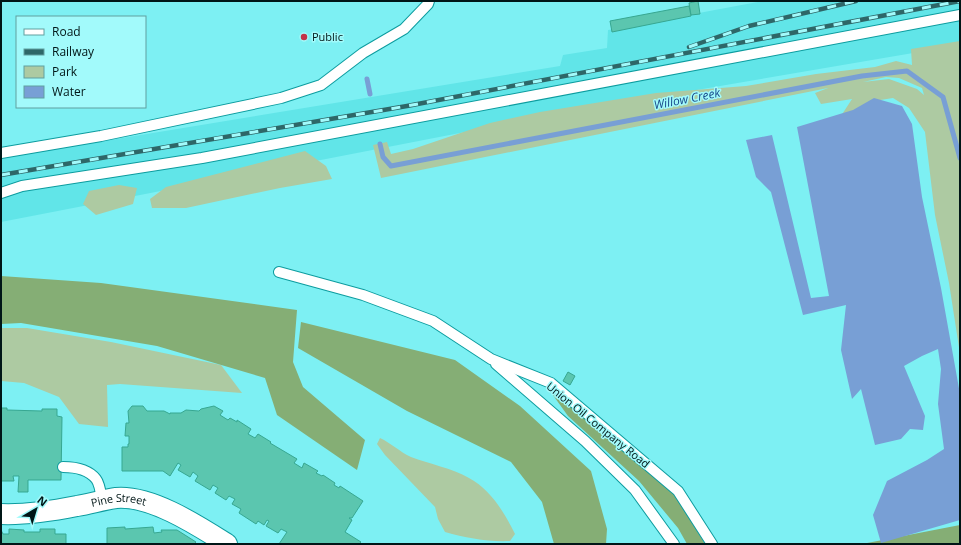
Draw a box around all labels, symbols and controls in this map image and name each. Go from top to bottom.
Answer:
legend [16,16,146,108]
text: Road [52,23,81,40]
place label: Public [312,29,343,44]
marker: Public [299,32,309,42]
text: Railway [52,43,95,60]
text: Park [52,63,78,80]
text: Water [52,83,86,100]
water label: Willow Creek [652,84,723,113]
street label: Union Oil Company Road [544,378,653,471]
north arrow [16,489,56,529]
street label: Pine Street [89,490,148,510]
text: N [34,492,51,509]

